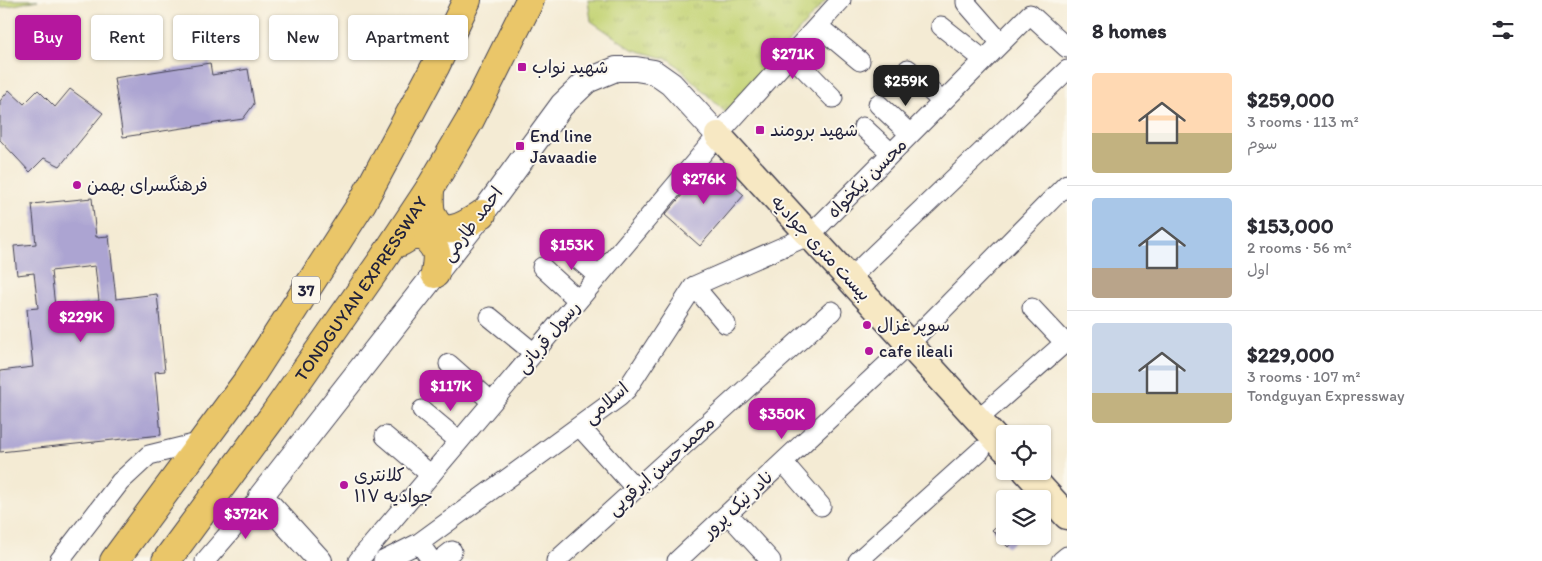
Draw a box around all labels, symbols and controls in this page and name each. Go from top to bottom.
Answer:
chip: Buy [15,15,81,60]
chip: Rent [91,15,163,60]
chip: Filters [173,15,259,60]
chip: New [269,15,338,60]
chip: Apartment [348,15,468,60]
icon: filters [1489,16,1517,44]
text: 8 homes [1092,18,1167,43]
pin: $271K [758,38,828,80]
text: $271K [772,44,814,63]
place label: شهید نواب [532,56,609,78]
marker: شهید نواب [516,61,528,73]
pin: $259K [871,64,941,107]
text: $259K [884,71,928,90]
text: $259,000 [1247,87,1335,112]
icon: home [1132,93,1192,153]
text: 3 rooms · 113 m² [1247,112,1359,131]
place label: شهید برومند [770,119,858,141]
marker: شهید برومند [754,124,766,136]
place label: End line Javaadie [530,125,597,168]
street label: محسن نیکخواه [823,134,911,222]
text: سوم [1247,134,1277,153]
marker: End line Javaadie [514,140,526,152]
pin: $276K [669,162,739,205]
text: $276K [682,169,726,188]
place label: فرهنگسرای بهمن [87,174,208,196]
marker: فرهنگسرای بهمن [71,179,83,191]
street label: احمد طارمی [437,182,507,266]
street label: TONDGUYAN EXPRESSWAY [290,191,433,386]
street label: بیست متری جوادیه [766,191,876,305]
text: $153,000 [1247,213,1334,238]
icon: home [1132,218,1192,278]
pin: $153K [537,228,607,271]
text: $153K [551,235,593,254]
text: 2 rooms · 56 m² [1247,238,1352,257]
text: اول [1247,260,1269,279]
road number: 37 [292,276,320,304]
street label: رسول قربانی [511,296,585,378]
pin: $229K [46,300,116,343]
text: $229K [59,307,103,326]
place label: سوپر غزال [877,314,950,337]
marker: سوپر غزال [861,319,873,331]
place label: cafe ileali [879,340,953,362]
text: $229,000 [1247,342,1335,367]
icon: home [1132,343,1192,403]
marker: cafe ileali [863,345,875,357]
text: 3 rooms · 107 m² [1247,367,1360,386]
pin: $117K [416,370,486,412]
text: $117K [430,376,472,395]
street label: اسلامی [579,377,633,429]
text: Tondguyan Expressway [1247,386,1405,405]
pin: $350K [747,398,817,440]
text: $350K [759,404,805,423]
street label: محمدحسن ابرقویی [603,412,719,520]
map controls [996,425,1051,545]
button: locate [996,425,1051,480]
place label: کلانتری ۱۱۷ جوادیه [354,464,433,507]
street label: نادر نیک پرور [696,465,779,545]
marker: کلانتری ۱۱۷ جوادیه [338,479,350,491]
button: layers [996,490,1051,545]
pin: $372K [211,498,281,540]
text: $372K [224,504,268,523]

